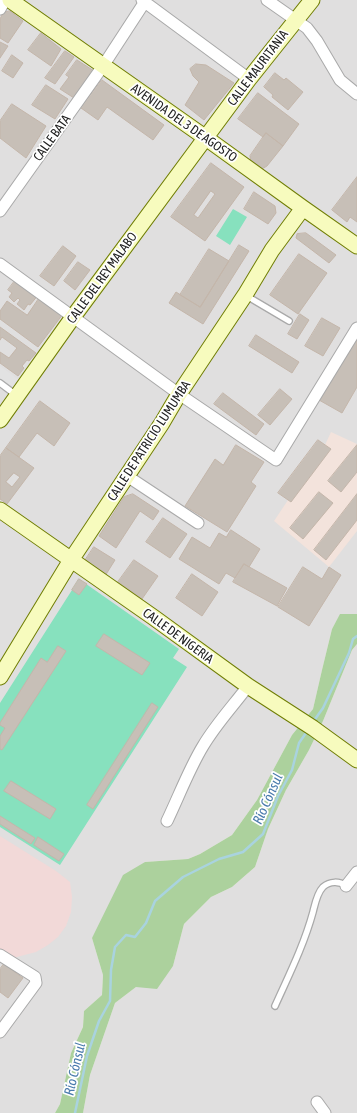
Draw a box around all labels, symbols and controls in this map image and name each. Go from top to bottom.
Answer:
street label: CALLE MAURITANIA [224,27,292,109]
street label: AVENIDA DEL 3 DE AGOSTO [128,81,240,165]
street label: CALLE BATA [30,112,74,164]
street label: CALLE DEL REY MALABO [64,229,140,327]
street label: CALLE DE PATRICIO LUMUMBA [104,378,194,504]
street label: CALLE DE NIGERIA [140,605,216,667]
water label: Río Cónsul [249,771,287,827]
water label: Río Cónsul [61,1041,89,1097]

